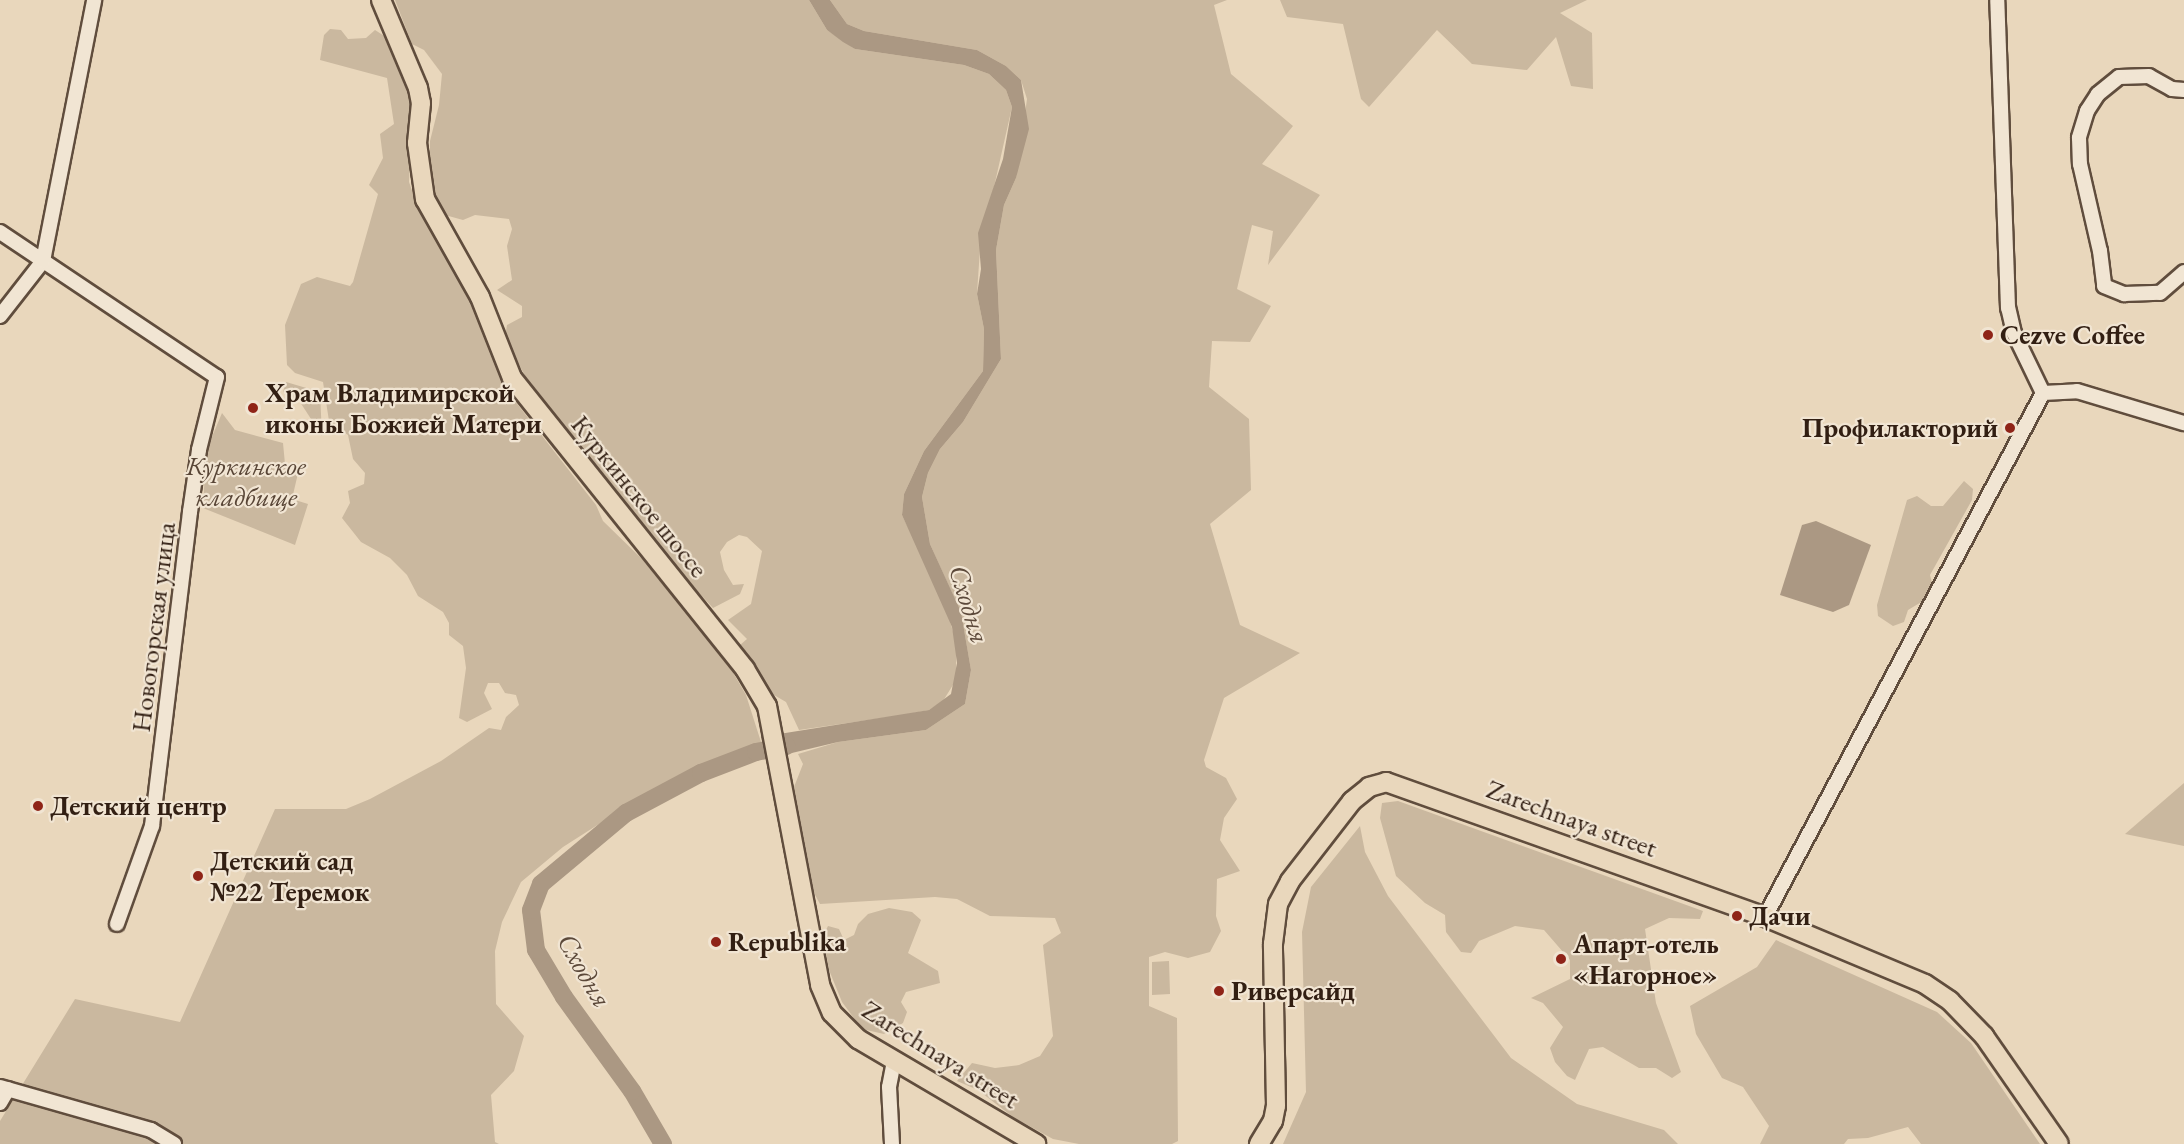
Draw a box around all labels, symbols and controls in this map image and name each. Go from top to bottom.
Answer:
place label: Cezve Coffee [2000,319,2145,351]
marker: Cezve Coffee [1981,328,1995,342]
place label: Храм Владимирской иконы Божией Матери [265,376,542,439]
marker: Храм Владимирской иконы Божией Матери [246,401,260,415]
street label: Куркинское шоссе [565,408,715,584]
place label: Профилакторий [1802,412,1998,444]
marker: Профилакторий [2003,421,2017,435]
park label: Куркинское кладбище [186,449,306,512]
street label: Новогорская улица [124,520,182,734]
water label: Сходня [942,561,998,647]
street label: Zarechnaya street [1482,772,1662,864]
place label: Детский центр [50,790,227,822]
marker: Детский центр [31,799,45,813]
place label: Детский сад №22 Теремок [210,844,370,907]
marker: Детский сад №22 Теремок [191,869,205,883]
place label: Дачи [1749,900,1811,932]
marker: Дачи [1730,909,1744,923]
place label: Republika [728,926,846,958]
water label: Сходня [550,927,620,1013]
place label: Апарт-отель «Нагорное» [1573,927,1719,990]
marker: Republika [709,935,723,949]
marker: Апарт-отель «Нагорное» [1554,952,1568,966]
place label: Риверсайд [1231,975,1355,1007]
marker: Риверсайд [1212,984,1226,998]
street label: Zarechnaya street [856,993,1026,1115]

